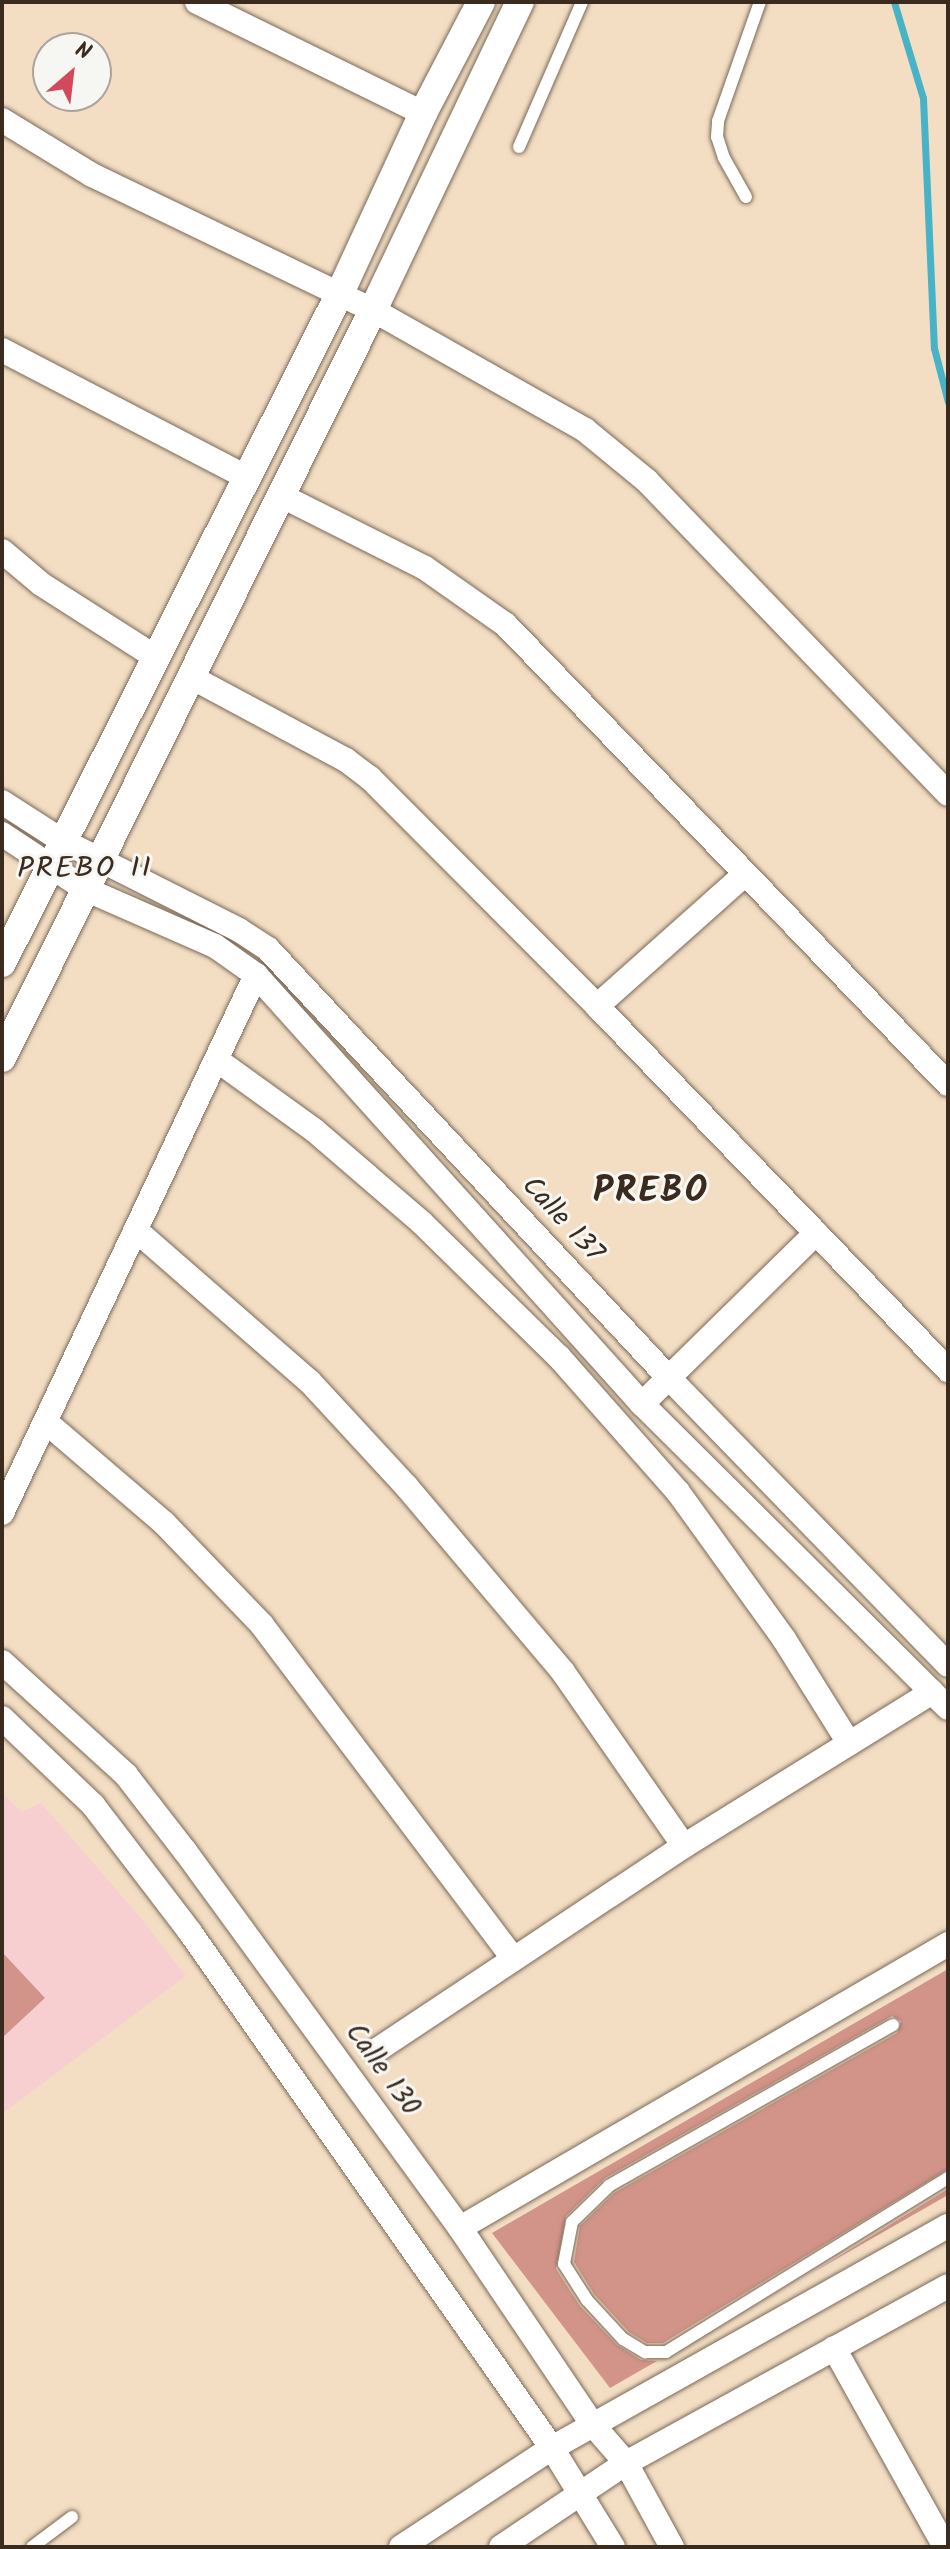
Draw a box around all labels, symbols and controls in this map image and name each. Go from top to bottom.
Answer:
north arrow [32,32,112,112]
text: N [68,33,97,71]
district label: PREBO II [17,851,153,887]
street label: Calle 137 [514,1170,610,1270]
district label: PREBO [593,1170,709,1214]
street label: Calle 130 [337,2017,427,2123]

